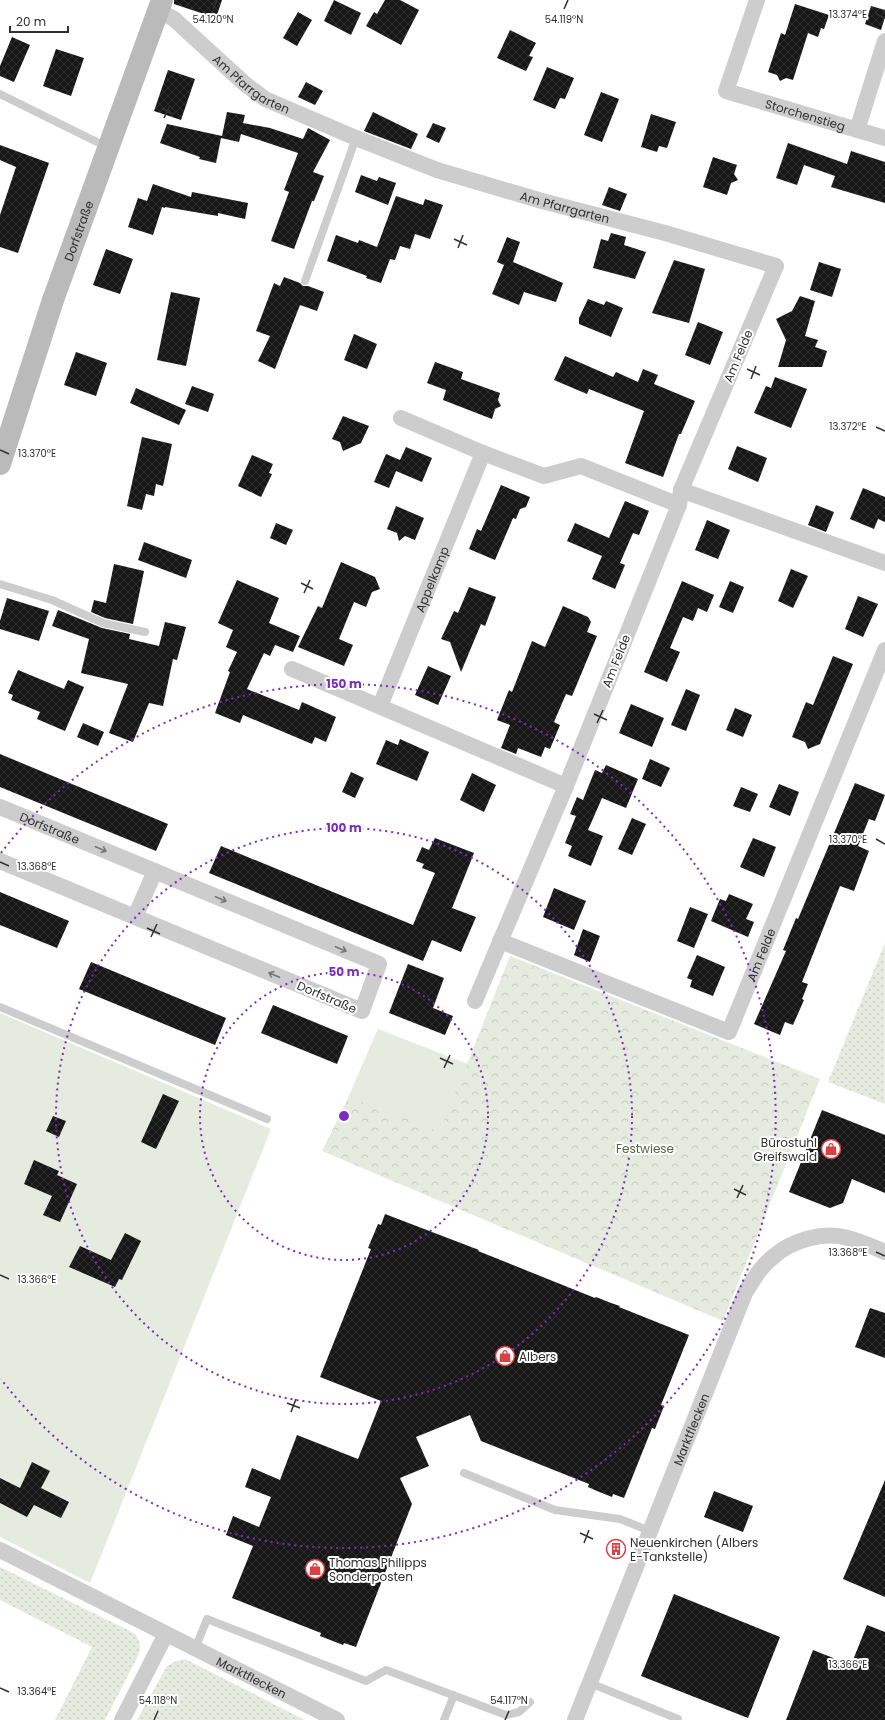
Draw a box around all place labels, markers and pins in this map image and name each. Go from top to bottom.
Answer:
centre of rings [337,1109,351,1123]
place label: Bürostuhl Greifswald [754,1134,817,1165]
shop icon: Bürostuhl Greifswald [820,1138,842,1160]
shop icon: Albers [494,1345,516,1367]
place label: Albers [519,1348,556,1365]
place label: Neuenkirchen (Albers E-Tankstelle) [630,1534,758,1565]
building icon: Neuenkirchen (Albers E-Tankstelle) [605,1538,627,1560]
place label: Thomas Philipps Sonderposten [329,1554,427,1585]
shop icon: Thomas Philipps Sonderposten [304,1558,326,1580]

